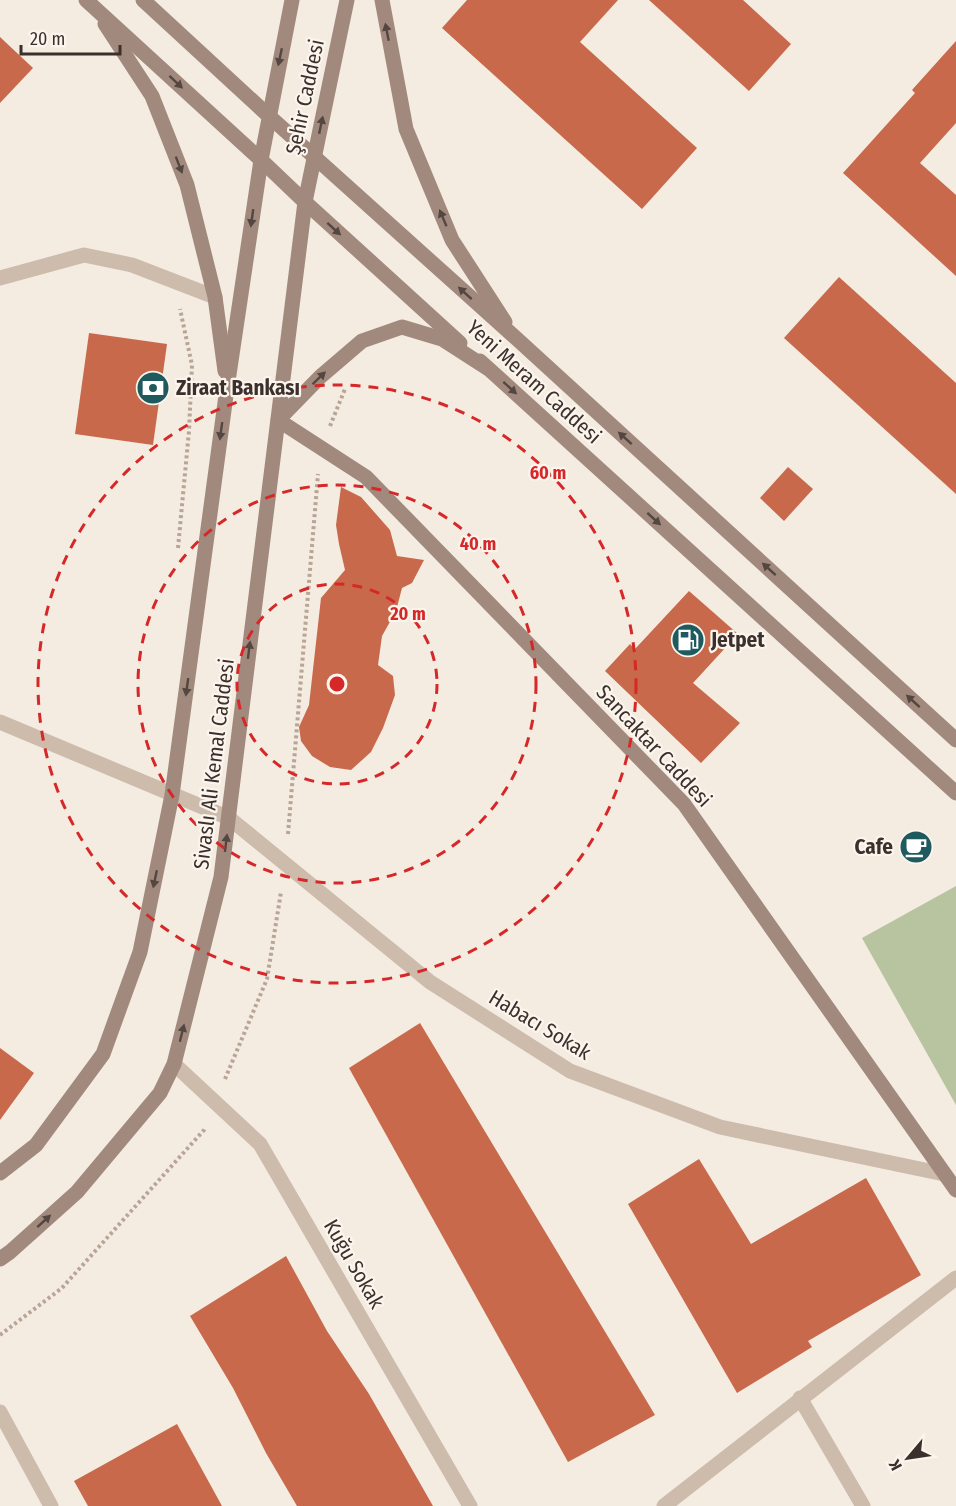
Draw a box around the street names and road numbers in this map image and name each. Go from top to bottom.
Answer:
street label: Şehir Caddesi [280,37,330,157]
street label: Yeni Meram Caddesi [461,315,607,449]
street label: Sivaslı Ali Kemal Caddesi [188,657,240,871]
street label: Sancaktar Caddesi [591,679,717,813]
street label: Habacı Sokak [484,984,596,1066]
street label: Kuğu Sokak [318,1215,390,1313]

